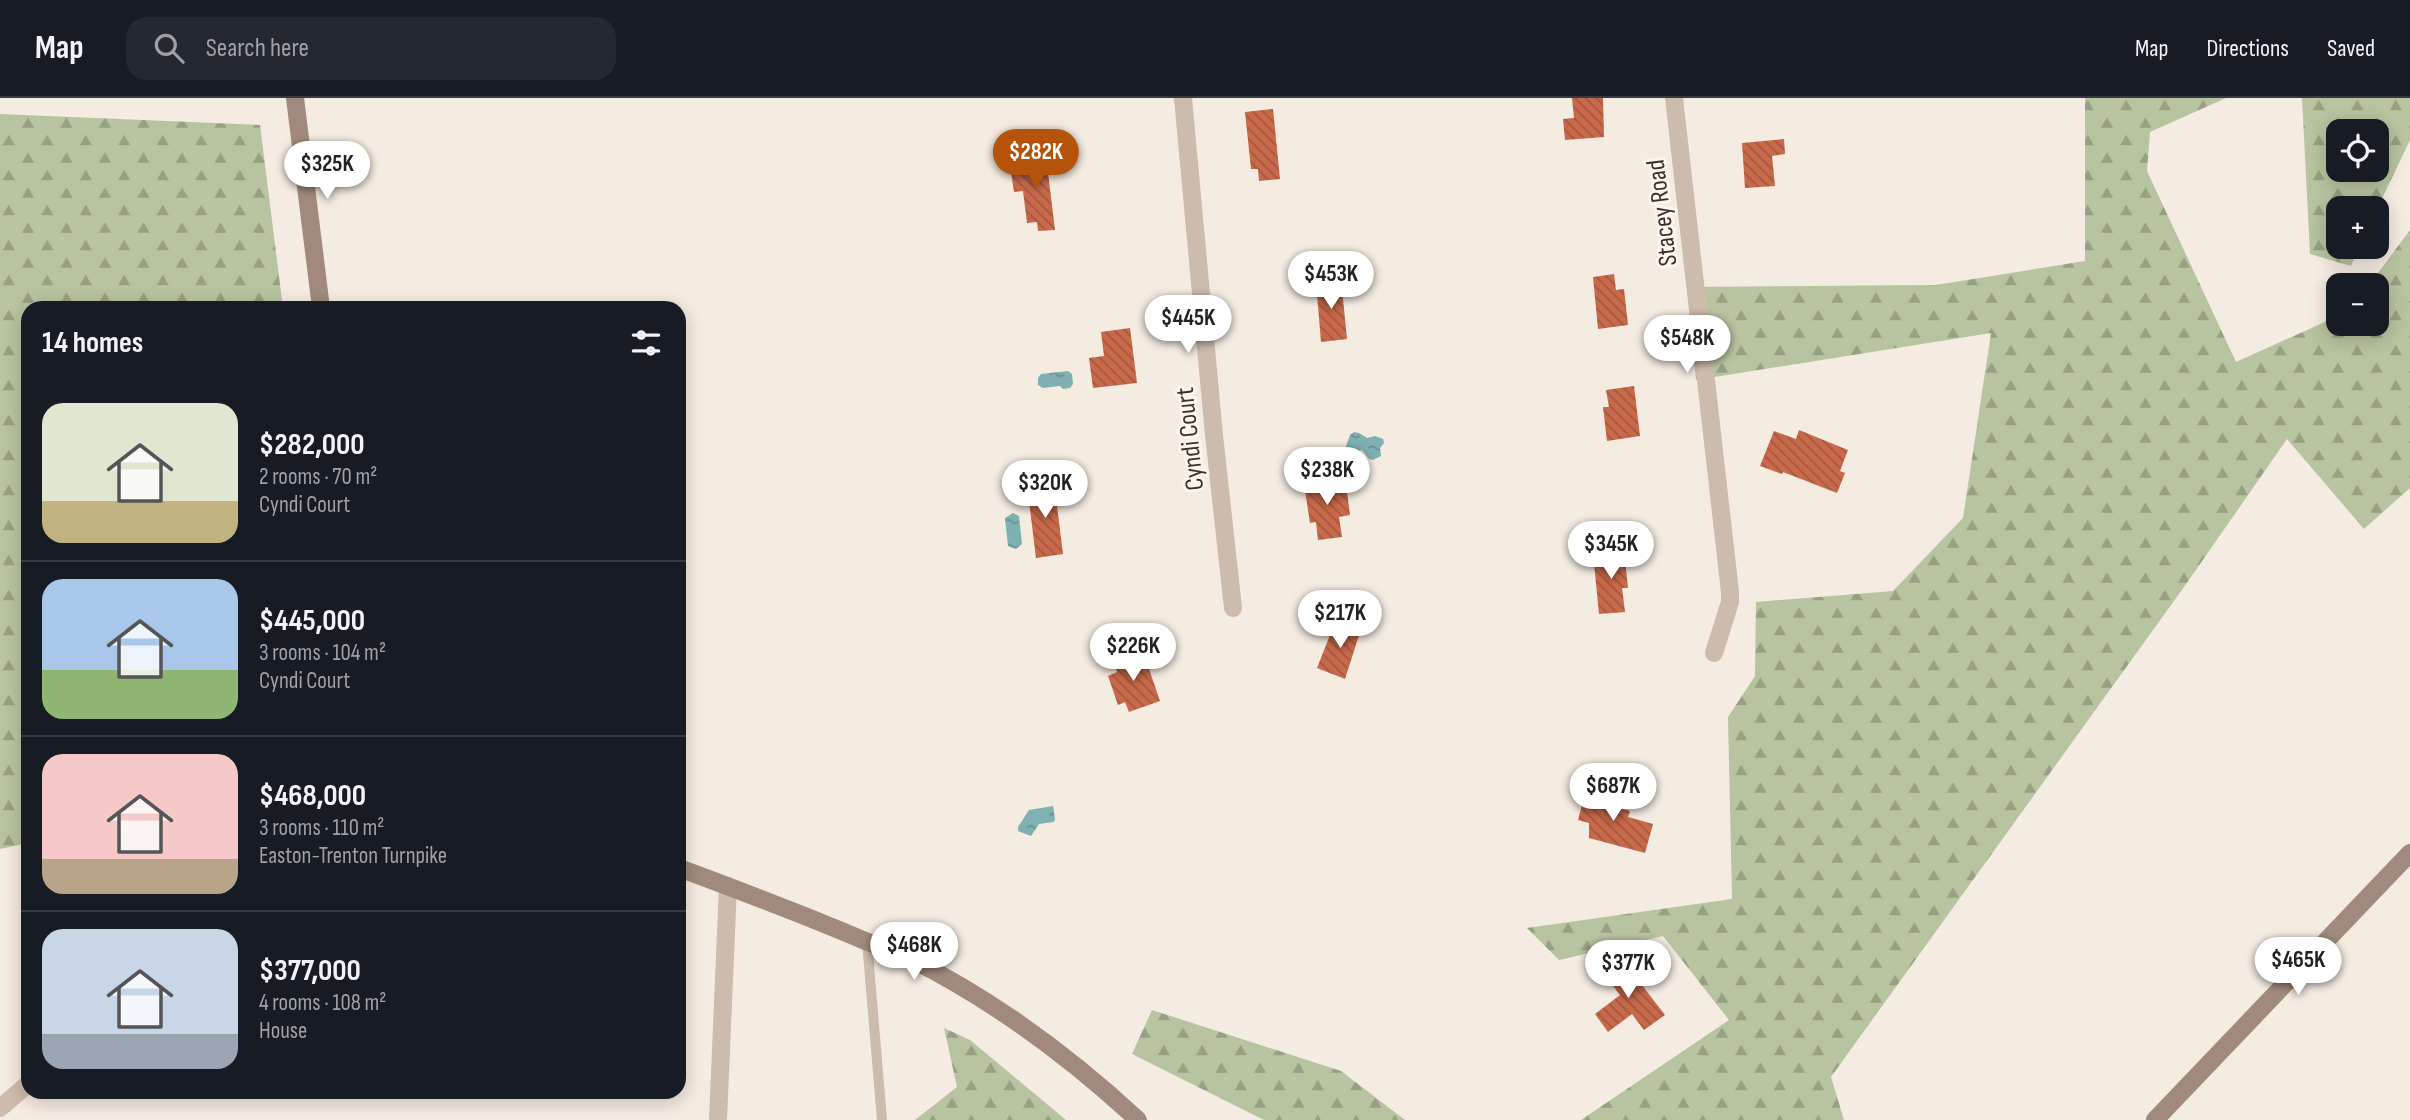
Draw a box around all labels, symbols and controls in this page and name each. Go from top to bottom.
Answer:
search box [126,17,616,80]
text: Map [35,28,84,68]
icon: search [150,29,188,67]
text: Search here [206,33,309,64]
text: Map [2135,34,2168,63]
text: Directions [2206,34,2289,63]
text: Saved [2327,34,2375,63]
map controls [2326,119,2389,336]
button: locate [2326,119,2389,182]
pin: $282K [987,130,1085,189]
text: $282K [1009,138,1063,166]
pin: $325K [278,141,376,201]
text: $325K [300,150,354,178]
street label: Stacey Road [1641,158,1684,268]
button: + [2326,196,2389,259]
pin: $453K [1282,252,1380,311]
text: $453K [1304,260,1358,288]
button: − [2326,273,2389,336]
pin: $445K [1139,296,1237,355]
text: $445K [1161,304,1215,332]
pin: $548K [1638,316,1736,375]
icon: filters [627,324,665,362]
text: $548K [1660,324,1714,352]
text: 14 homes [42,325,143,361]
street label: Cyndi Court [1170,386,1211,492]
text: $282,000 [259,427,365,463]
icon: home [98,431,182,515]
pin: $238K [1278,448,1376,507]
text: $238K [1300,456,1354,484]
pin: $320K [996,460,1094,520]
text: 2 rooms · 70 m² [259,463,377,491]
text: $320K [1018,469,1072,497]
text: Cyndi Court [259,491,350,519]
pin: $345K [1562,522,1660,581]
text: $345K [1584,530,1638,558]
pin: $217K [1291,590,1389,650]
text: $217K [1314,599,1366,627]
text: $445,000 [259,603,365,639]
icon: home [98,607,182,691]
pin: $226K [1084,624,1182,683]
text: $226K [1106,632,1160,660]
text: 3 rooms · 104 m² [259,639,386,667]
text: Cyndi Court [259,667,350,695]
pin: $687K [1564,764,1662,823]
text: $687K [1586,772,1640,800]
text: $468,000 [259,778,366,814]
icon: home [98,782,182,866]
text: 3 rooms · 110 m² [259,814,384,842]
text: Easton-Trenton Turnpike [259,842,447,870]
pin: $468K [865,922,963,982]
text: $468K [886,931,942,959]
pin: $465K [2249,937,2347,997]
pin: $377K [1579,940,1677,1000]
text: $465K [2271,946,2325,974]
text: $377K [1601,949,1655,977]
text: $377,000 [259,953,361,989]
icon: home [98,957,182,1041]
text: 4 rooms · 108 m² [259,989,386,1017]
text: House [259,1017,307,1045]

